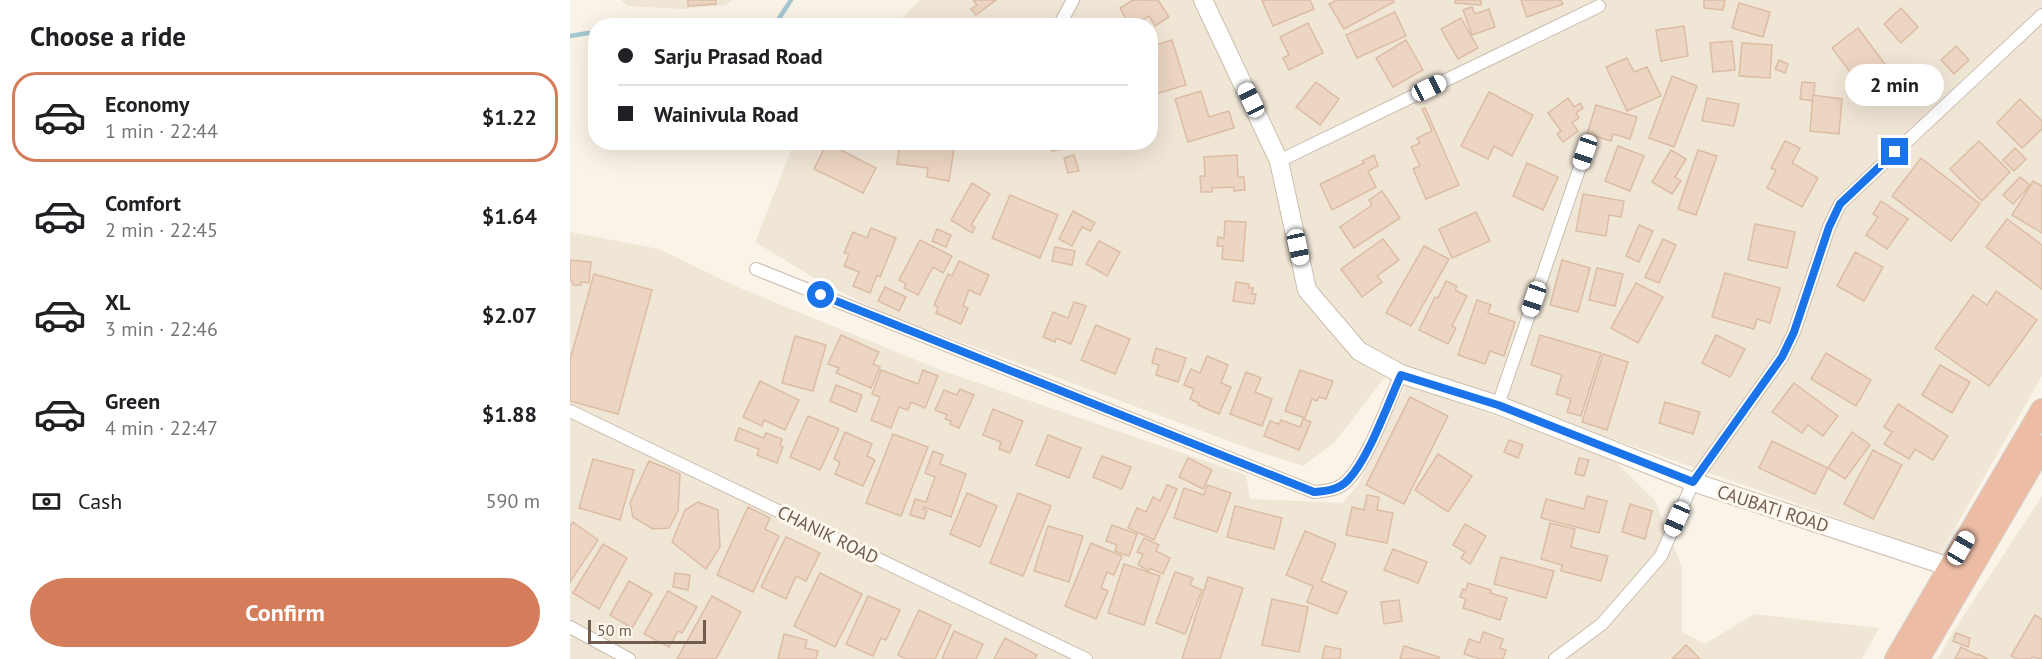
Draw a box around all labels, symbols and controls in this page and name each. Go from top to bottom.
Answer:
text: Choose a ride [30,19,186,53]
text: Sarju Prasad Road [654,42,823,70]
callout: 2 min [1846,65,1944,107]
car [1409,72,1449,104]
text: 2 min [1870,72,1919,98]
car [1235,80,1267,120]
icon: car [33,90,87,144]
text: Economy [105,90,189,118]
text: Wainivula Road [654,100,799,128]
text: $1.22 [482,103,537,131]
text: 1 min · 22:44 [105,118,218,144]
car [1571,132,1599,172]
route end [1881,138,1908,165]
icon: car [33,189,87,243]
text: Comfort [105,189,181,217]
text: $1.64 [482,202,537,230]
text: 2 min · 22:45 [105,217,218,243]
car [1285,228,1311,266]
car [1520,279,1548,319]
route start [807,281,834,308]
icon: car [33,288,87,342]
text: XL [105,288,130,316]
text: $2.07 [482,301,537,329]
text: 3 min · 22:46 [105,316,218,342]
icon: car [33,387,87,441]
text: Green [105,387,160,415]
text: $1.88 [482,400,537,428]
text: 4 min · 22:47 [105,415,218,441]
street label: CAUBATI ROAD [1714,480,1832,537]
icon: cash [30,485,63,518]
text: Cash [78,487,122,515]
text: 590 m [486,488,540,514]
car [1661,499,1693,539]
street label: CHANIK ROAD [774,500,883,569]
car [1944,528,1978,568]
button: Confirm [30,578,540,647]
scale bar [588,617,706,644]
text: 50 m [597,620,632,640]

